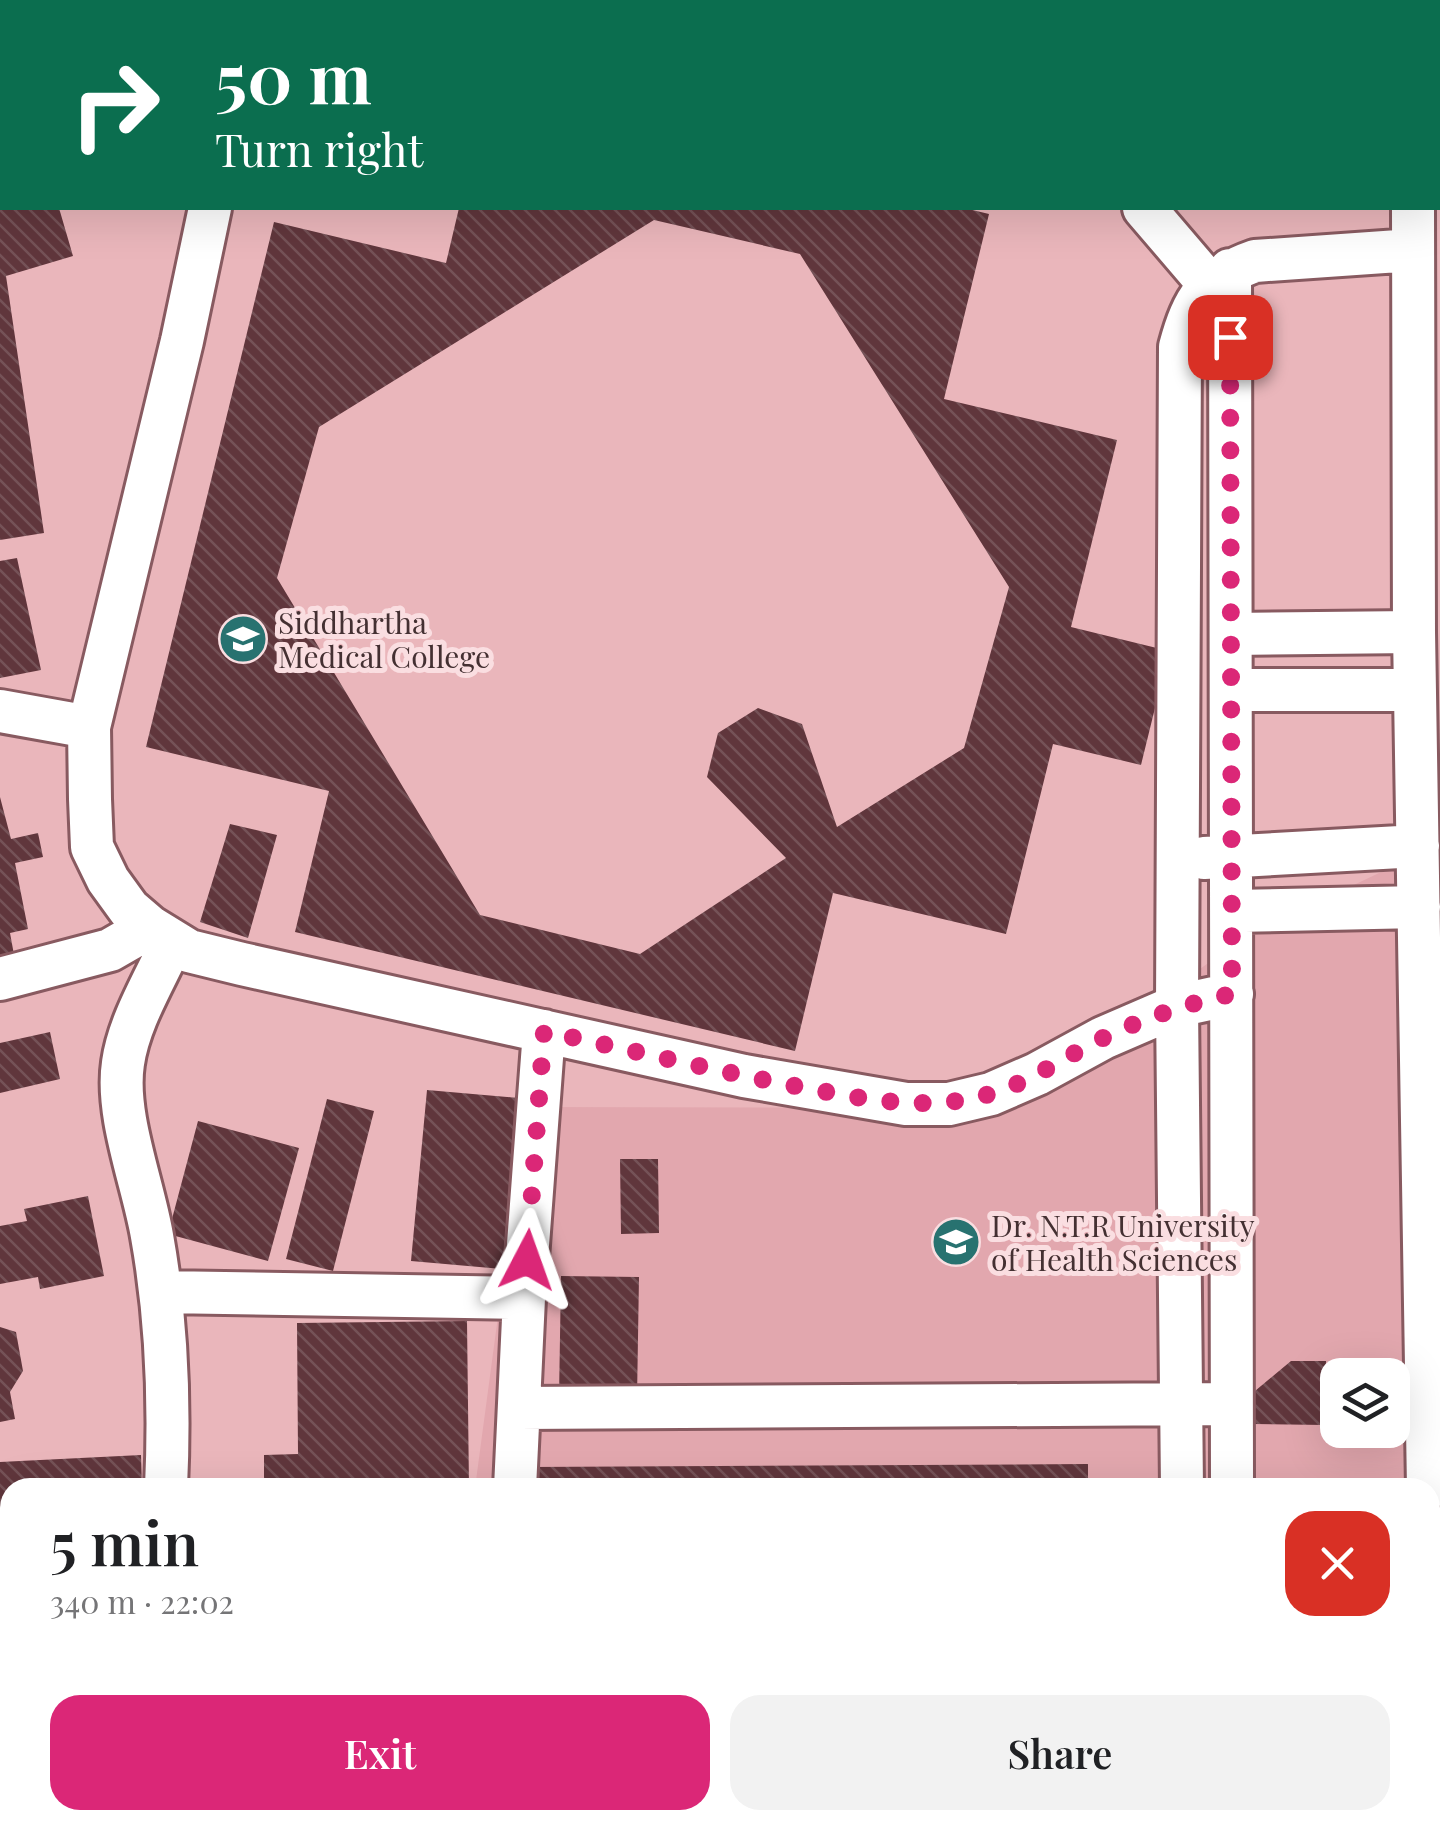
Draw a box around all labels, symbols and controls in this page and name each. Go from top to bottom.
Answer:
text: 50 m [215,28,372,122]
icon: right [50,40,180,170]
text: Turn right [215,118,423,178]
pin [1188,295,1273,380]
icon: arrive [1203,310,1258,365]
place label: Siddhartha Medical College [278,602,490,676]
school or university icon: Siddhartha Medical College [217,613,269,665]
place label: Dr. N.T.R University of Health Sciences [991,1205,1255,1279]
position arrow [475,1208,579,1312]
school or university icon: Dr. N.T.R University of Health Sciences [930,1216,982,1268]
map controls [1320,1358,1410,1448]
button: layers [1320,1358,1410,1448]
text: 5 min [50,1501,199,1581]
button: close [1285,1511,1390,1616]
text: 340 m · 22:02 [50,1579,234,1622]
button: Exit [50,1695,710,1810]
button: Share [730,1695,1390,1810]

